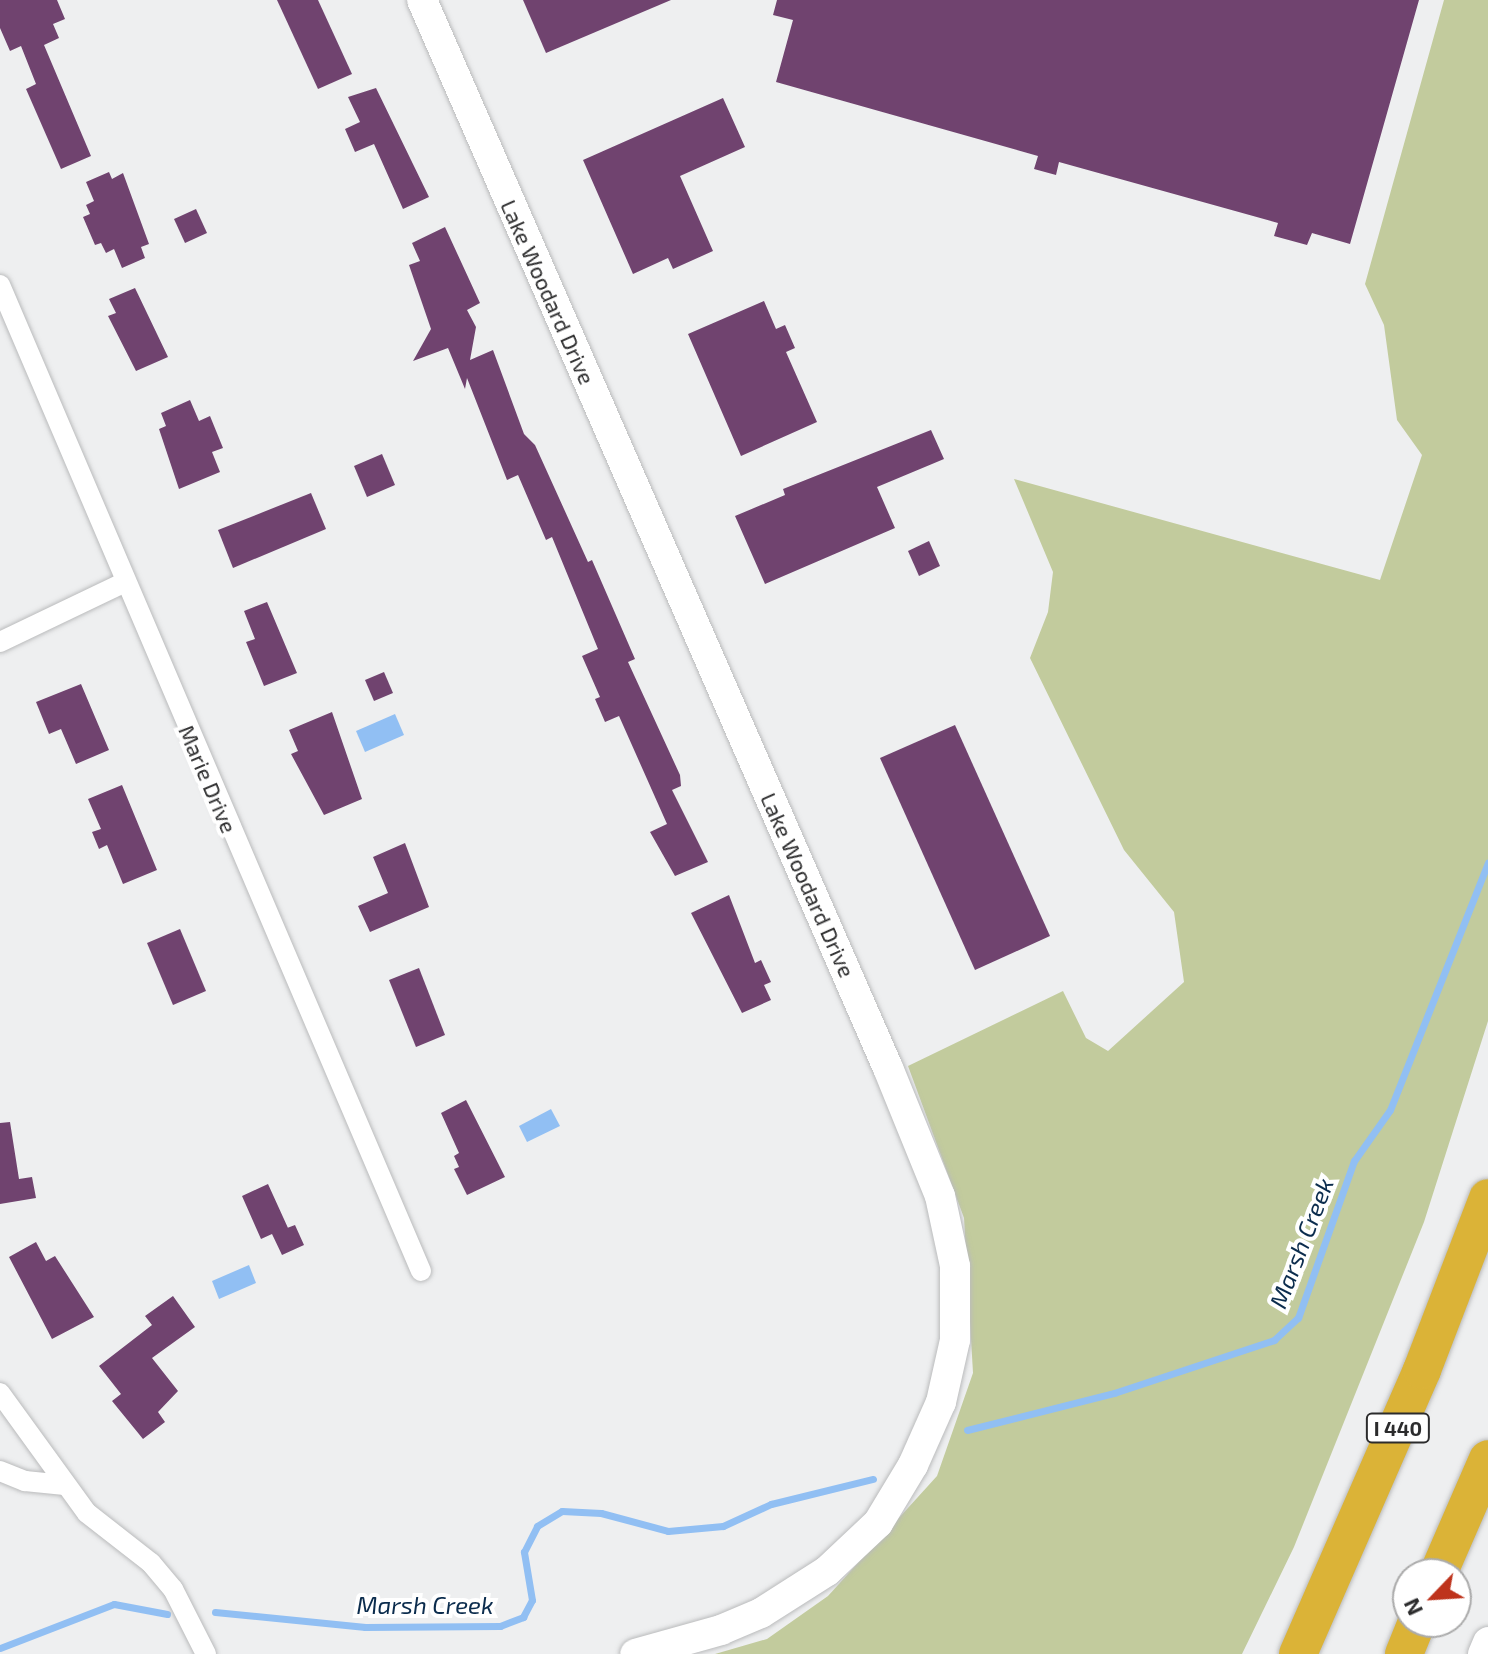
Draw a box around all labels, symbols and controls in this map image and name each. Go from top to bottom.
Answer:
street label: Lake Woodard Drive [495,196,601,388]
street label: Marie Drive [173,721,243,837]
street label: Lake Woodard Drive [755,789,861,981]
water label: Marsh Creek [1263,1174,1339,1312]
road number: I 440 [1364,1412,1432,1444]
north arrow [1392,1558,1472,1638]
water label: Marsh Creek [357,1591,493,1619]
text: N [1397,1595,1427,1620]

